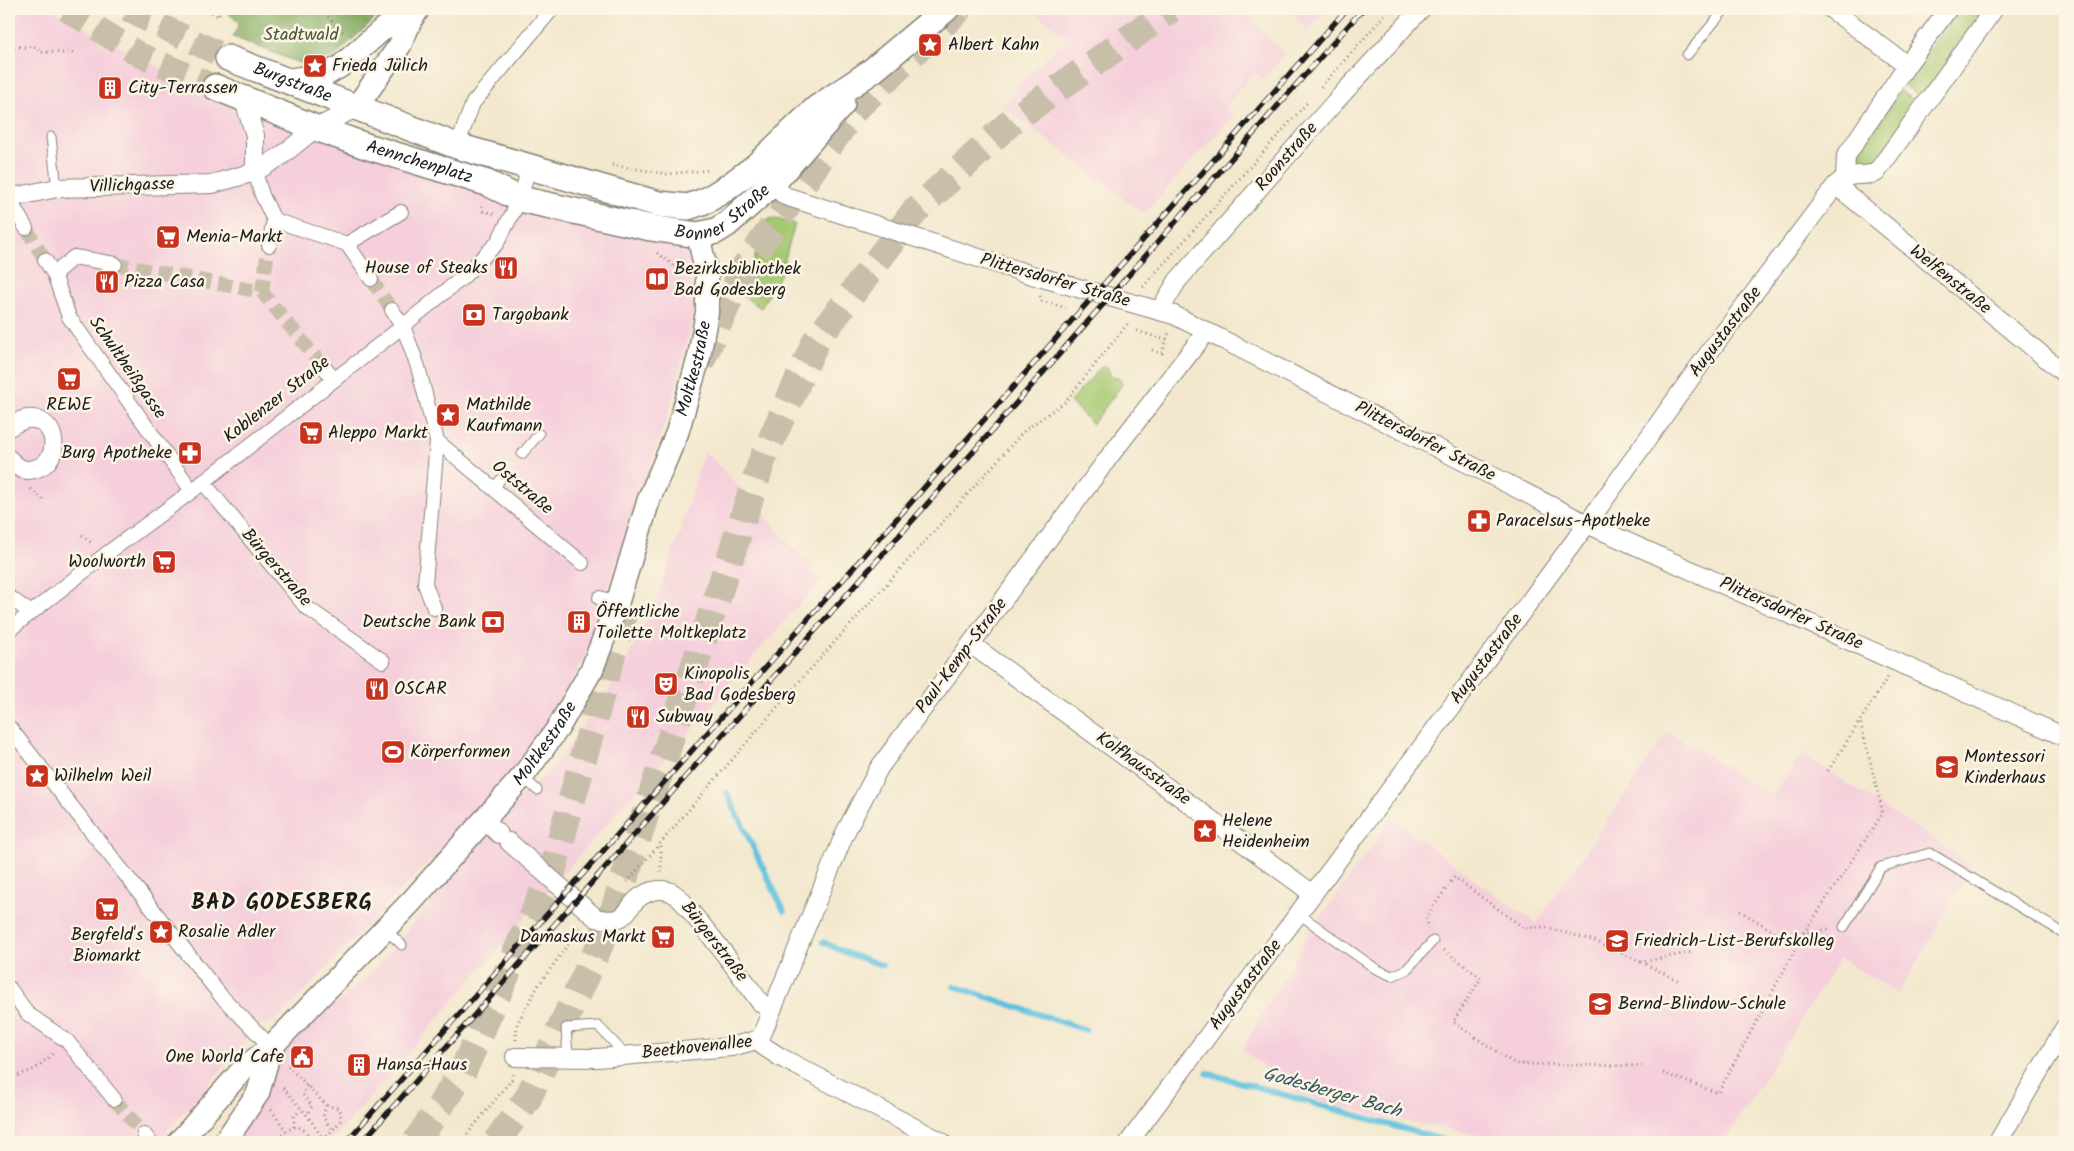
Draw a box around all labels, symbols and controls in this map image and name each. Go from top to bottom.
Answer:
park label: Stadtwald [264,21,339,50]
place label: Albert Kahn [948,31,1039,60]
place icon: Albert Kahn [917,32,943,58]
place label: Frieda Jülich [332,52,428,81]
place icon: Frieda Jülich [302,53,328,79]
street label: Burgstraße [249,54,336,111]
place label: City-Terrassen [128,74,238,103]
building icon: City-Terrassen [97,75,123,101]
street label: Roonstraße [1248,116,1326,198]
street label: Aennchenplatz [363,132,476,192]
street label: Villichgasse [89,170,175,202]
street label: Bonner Straße [672,177,777,250]
place label: Menia-Markt [186,223,284,252]
supermarket icon: Menia-Markt [155,224,181,250]
street label: Welfenstraße [1903,238,1997,322]
street label: Plittersdorfer Straße [977,246,1133,316]
place label: House of Steaks [365,254,488,283]
restaurant icon: House of Steaks [493,255,519,281]
place label: Bezirksbibliothek Bad Godesberg [674,255,802,305]
library icon: Bezirksbibliothek Bad Godesberg [644,266,670,292]
place label: Pizza Casa [124,268,205,297]
restaurant icon: Pizza Casa [94,269,120,295]
street label: Augustastraße [1682,280,1770,384]
place label: Targobank [492,301,569,330]
bank icon: Targobank [461,302,487,328]
street label: Schultheißgasse [81,310,173,426]
street label: Moltkestraße [668,319,720,420]
street label: Koblenzer Straße [217,349,337,451]
supermarket icon: REWE [56,366,82,392]
place label: REWE [46,391,92,420]
place label: Mathilde Kaufmann [466,391,542,441]
street label: Plittersdorfer Straße [1349,394,1501,490]
place icon: Mathilde Kaufmann [435,402,461,428]
place label: Aleppo Markt [328,419,429,448]
supermarket icon: Aleppo Markt [298,420,324,446]
place label: Burg Apotheke [61,439,172,468]
pharmacy icon: Burg Apotheke [177,440,203,466]
street label: Oststraße [485,453,559,523]
place label: Paracelsus-Apotheke [1496,507,1650,536]
pharmacy icon: Paracelsus-Apotheke [1466,508,1492,534]
street label: Bürgerstraße [233,522,319,614]
place label: Woolworth [68,548,146,577]
supermarket icon: Woolworth [151,549,177,575]
street label: Plittersdorfer Straße [1714,569,1868,659]
street label: Paul-Kemp-Straße [909,592,1015,720]
place label: Öffentliche Toilette Moltkeplatz [596,598,747,648]
street label: Augustastraße [1443,607,1531,711]
place label: Deutsche Bank [362,608,477,637]
bank icon: Deutsche Bank [480,609,506,635]
building icon: Öffentliche Toilette Moltkeplatz [566,609,592,635]
place label: Kinopolis Bad Godesberg [684,660,796,710]
theatre icon: Kinopolis Bad Godesberg [653,671,679,697]
place label: OSCAR [394,675,447,704]
restaurant icon: OSCAR [364,676,390,702]
street label: Moltkestraße [506,696,585,793]
place label: Subway [656,703,713,732]
restaurant icon: Subway [625,704,651,730]
street label: Kolfhausstraße [1089,724,1197,814]
place label: Körperformen [410,738,510,767]
sports icon: Körperformen [380,739,406,765]
place label: Montessori Kinderhaus [1964,743,2046,793]
school or university icon: Montessori Kinderhaus [1934,754,1960,780]
place label: Wilhelm Weil [54,762,152,791]
place icon: Wilhelm Weil [24,763,50,789]
place label: Helene Heidenheim [1222,807,1309,857]
place icon: Helene Heidenheim [1192,818,1218,844]
district label: BAD GODESBERG [191,886,373,921]
street label: Bürgerstraße [673,895,755,989]
supermarket icon: Bergfeld's Biomarkt [94,896,120,922]
place label: Rosalie Adler [178,918,276,947]
place icon: Rosalie Adler [148,919,174,945]
place label: Bergfeld's Biomarkt [71,921,144,971]
place label: Damaskus Markt [520,923,647,952]
supermarket icon: Damaskus Markt [650,924,676,950]
place label: Friedrich-List-Berufskolleg [1634,927,1835,956]
school or university icon: Friedrich-List-Berufskolleg [1604,928,1630,954]
street label: Augustastraße [1202,933,1290,1037]
place label: Bernd-Blindow-Schule [1618,990,1786,1019]
school or university icon: Bernd-Blindow-Schule [1587,991,1613,1017]
street label: Beethovenallee [640,1028,754,1068]
place label: One World Cafe [165,1043,284,1072]
public building icon: One World Cafe [289,1044,315,1070]
place label: Hansa-Haus [376,1051,468,1080]
building icon: Hansa-Haus [346,1052,372,1078]
water label: Godesberger Bach [1259,1059,1406,1128]

